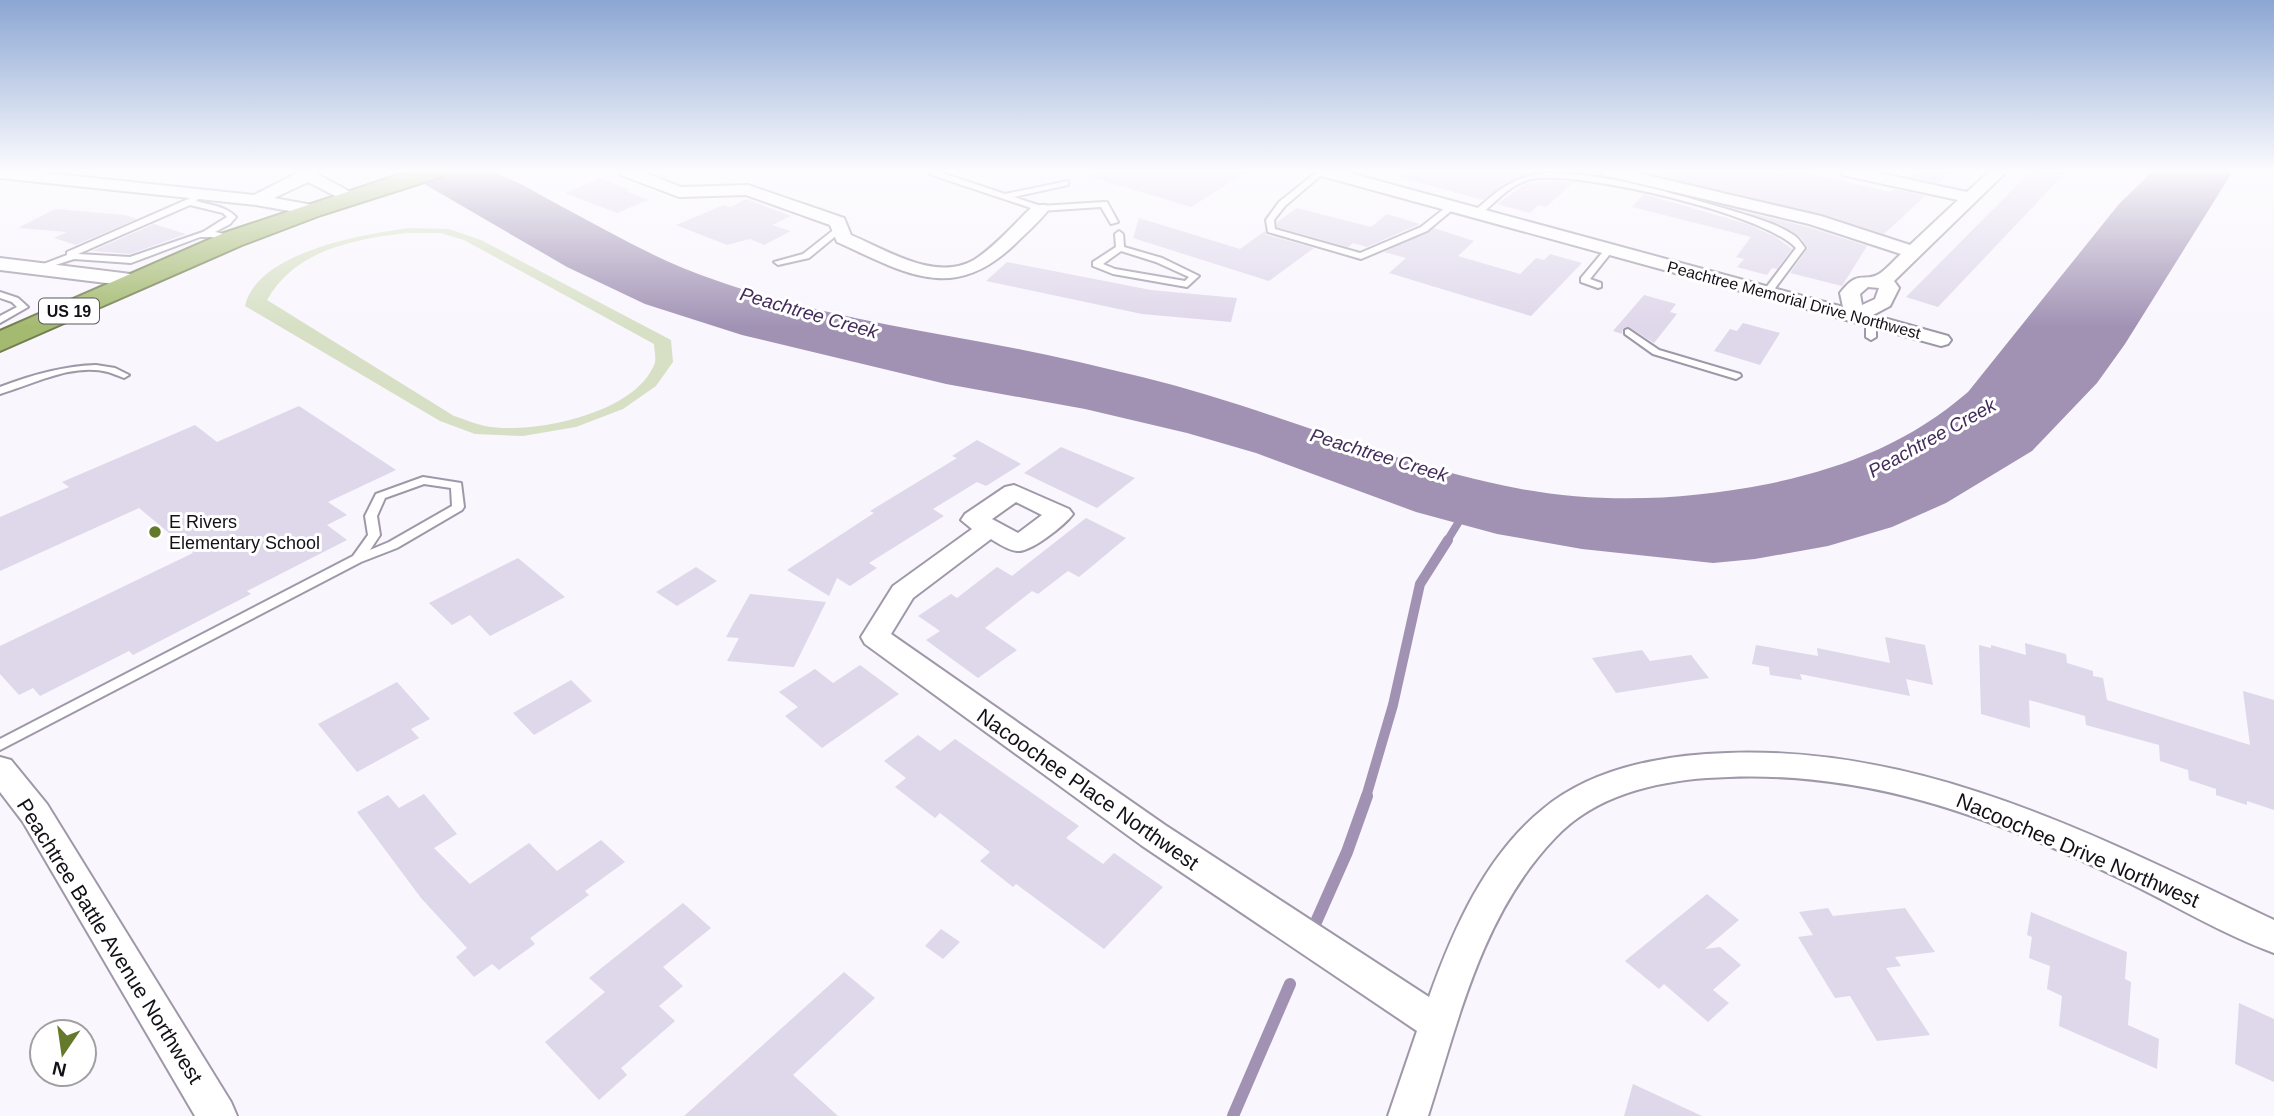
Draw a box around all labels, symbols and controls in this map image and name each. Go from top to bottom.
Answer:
street label: Peachtree Memorial Drive Northwest [1666,258,1923,342]
water label: Peachtree Creek [738,283,882,343]
road number: US 19 [39,298,99,324]
water label: Peachtree Creek [1865,394,2001,482]
water label: Peachtree Creek [1308,424,1452,486]
place label: E Rivers Elementary School [169,512,320,553]
marker: E Rivers Elementary School [147,524,163,540]
street label: Nacoochee Place Northwest [973,704,1203,875]
street label: Nacoochee Drive Northwest [1953,788,2203,912]
street label: Peachtree Battle Avenue Northwest [11,793,209,1089]
north arrow [28,1018,98,1088]

